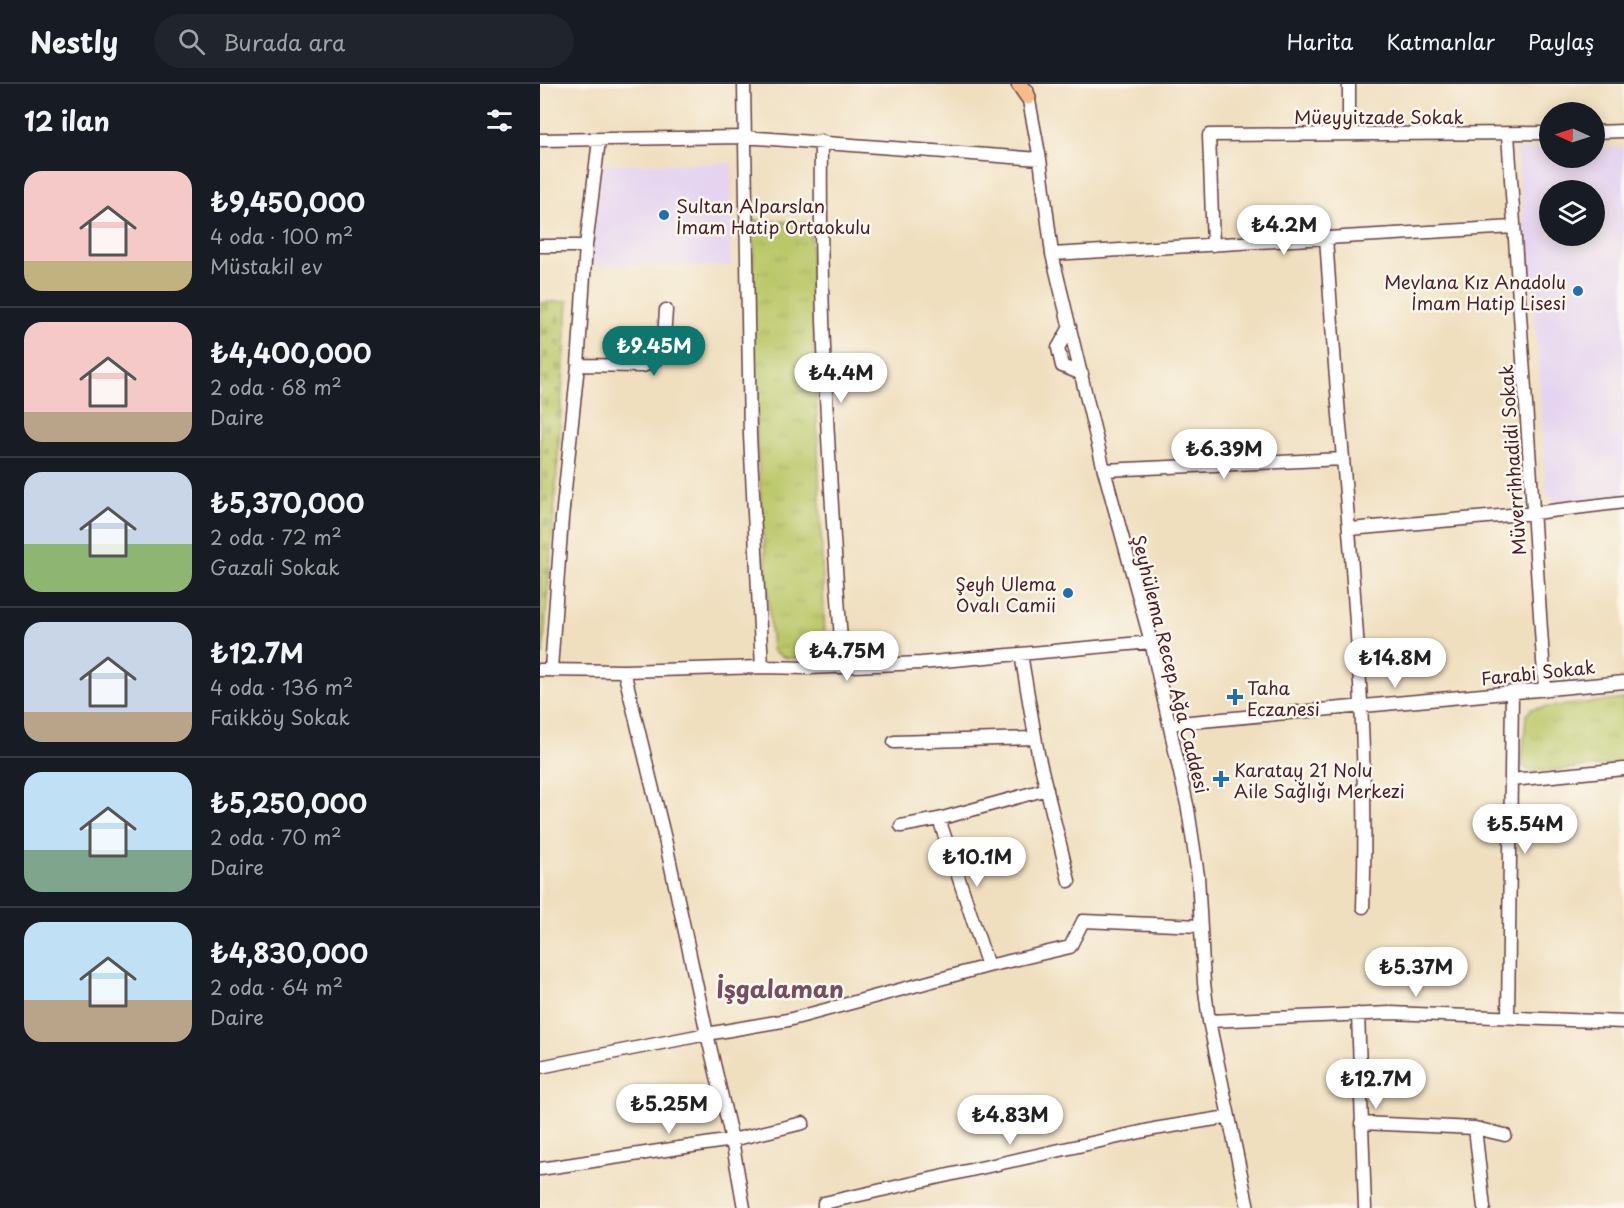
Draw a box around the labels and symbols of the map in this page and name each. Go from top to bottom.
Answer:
north arrow [1539,102,1605,168]
street label: Müeyyitzade Sokak [1294,103,1464,130]
place label: Sultan Alparslan İmam Hatip Ortaokulu [676,192,871,240]
pin: ₺4.2M [1242,205,1326,256]
marker: Sultan Alparslan İmam Hatip Ortaokulu [657,208,671,222]
place label: Mevlana Kız Anadolu İmam Hatip Lisesi [1384,268,1566,316]
marker: Mevlana Kız Anadolu İmam Hatip Lisesi [1571,284,1585,298]
pin: ₺9.45M [605,326,703,377]
pin: ₺4.4M [799,353,883,404]
street label: Müverrihhadidi Sokak [1492,364,1532,556]
pin: ₺6.39M [1175,429,1273,480]
street label: Şeyhülema Recep Ağa Caddesi [1126,532,1216,796]
place label: Şeyh Ulema Ovalı Camii [955,570,1057,618]
marker: Şeyh Ulema Ovalı Camii [1061,586,1075,600]
pin: ₺4.75M [798,631,896,682]
pin: ₺14.8M [1346,638,1444,689]
street label: Farabi Sokak [1480,653,1596,691]
place label: Taha Eczanesi [1247,674,1320,722]
marker: Taha Eczanesi [1228,690,1242,704]
place label: Karatay 21 Nolu Aile Sağlığı Merkezi [1234,756,1405,804]
marker: Karatay 21 Nolu Aile Sağlığı Merkezi [1212,770,1230,788]
pin: ₺5.54M [1476,804,1574,855]
pin: ₺10.1M [928,837,1026,888]
pin: ₺5.37M [1367,947,1465,998]
district label: İşgalaman [716,970,844,1006]
pin: ₺12.7M [1327,1059,1425,1110]
pin: ₺5.25M [620,1084,718,1135]
pin: ₺4.83M [961,1095,1059,1146]

